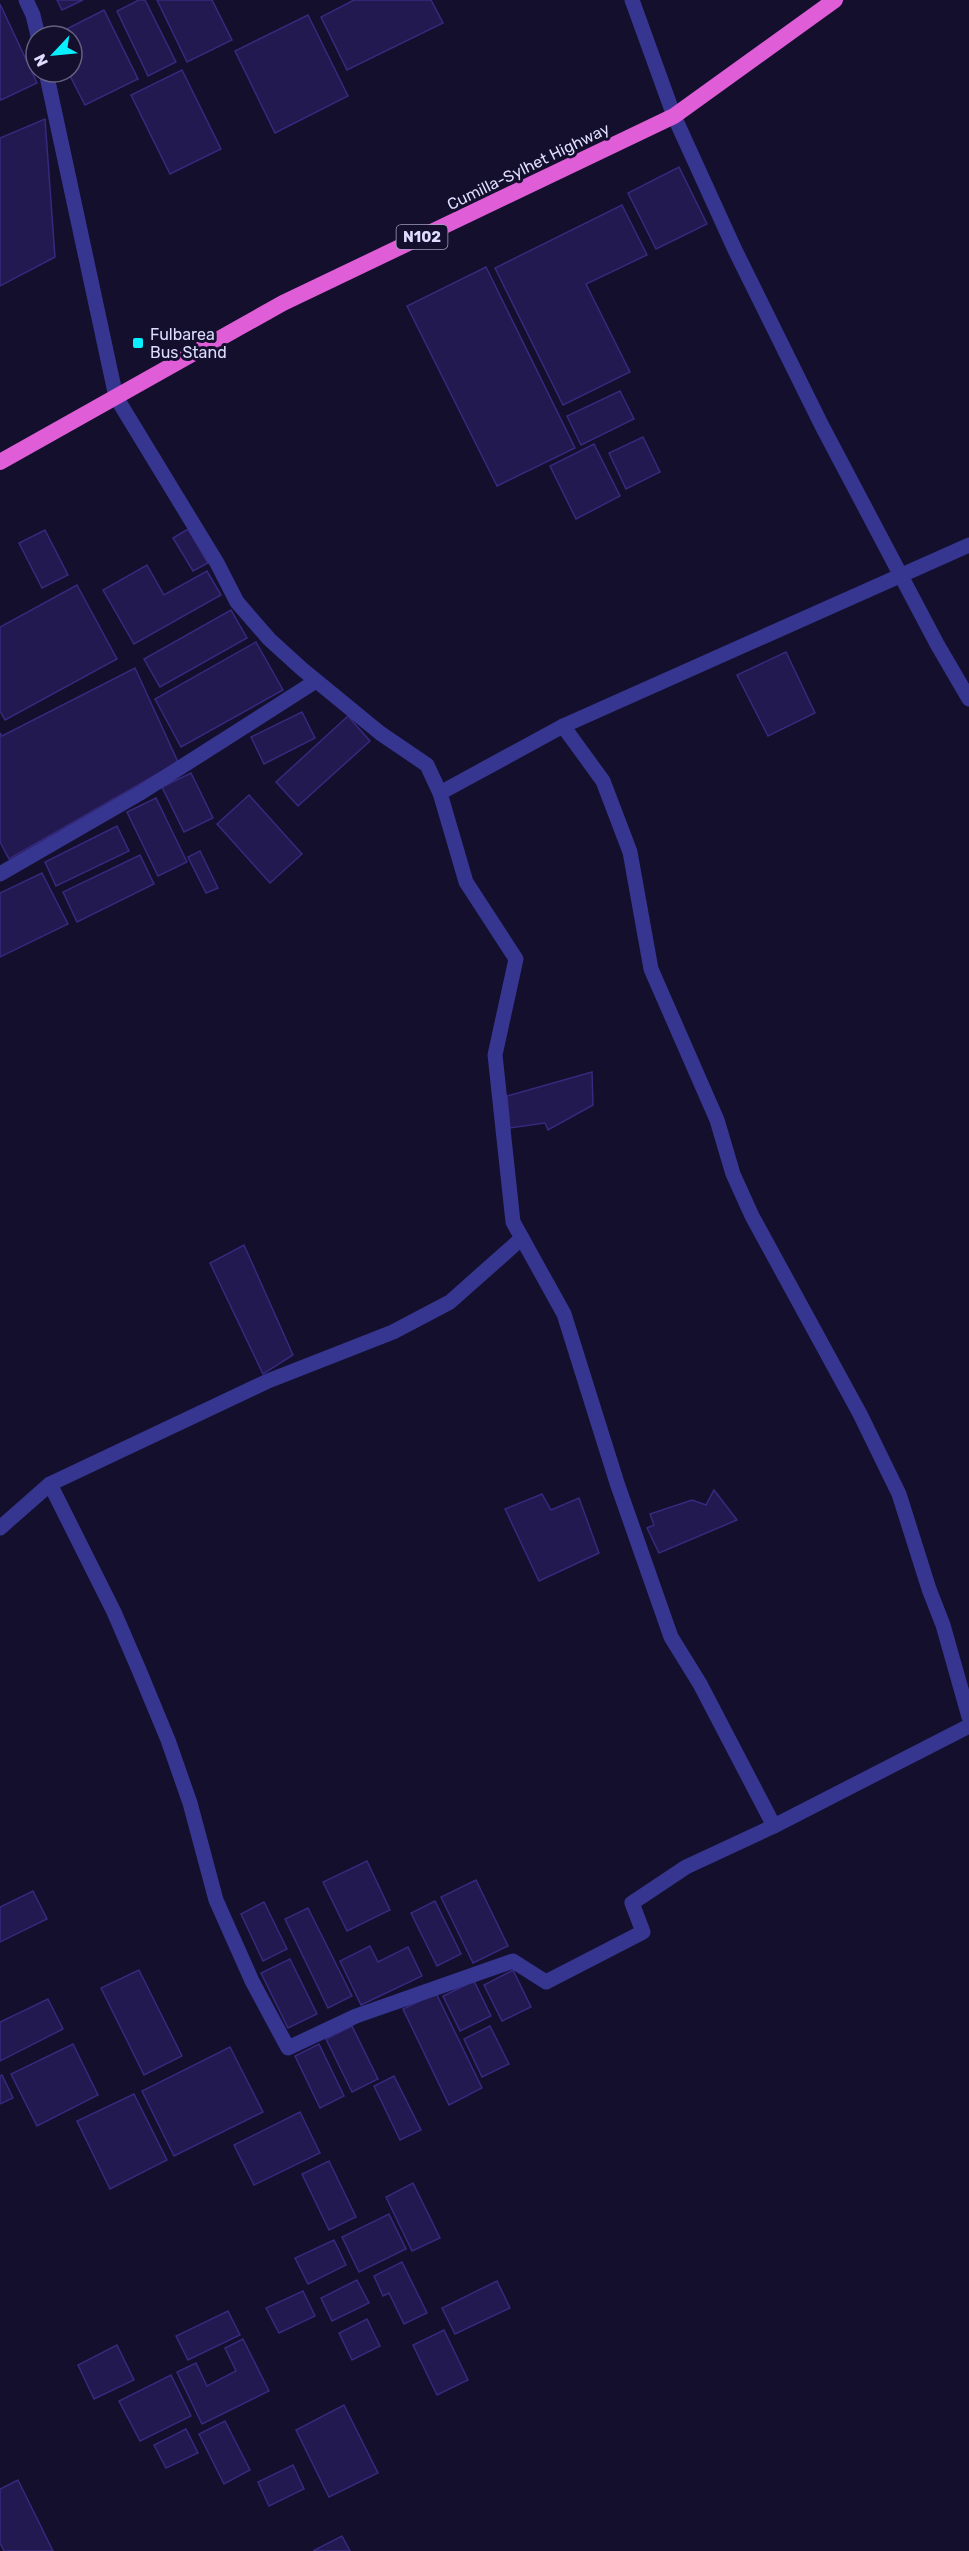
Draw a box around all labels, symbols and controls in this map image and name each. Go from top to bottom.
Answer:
north arrow [24,24,84,84]
text: N [30,51,52,70]
street label: Cumilla-Sylhet Highway [444,119,613,214]
road number: N102 [396,225,448,249]
place label: Fulbarea Bus Stand [150,325,227,362]
marker: Fulbarea Bus Stand [131,336,145,350]

